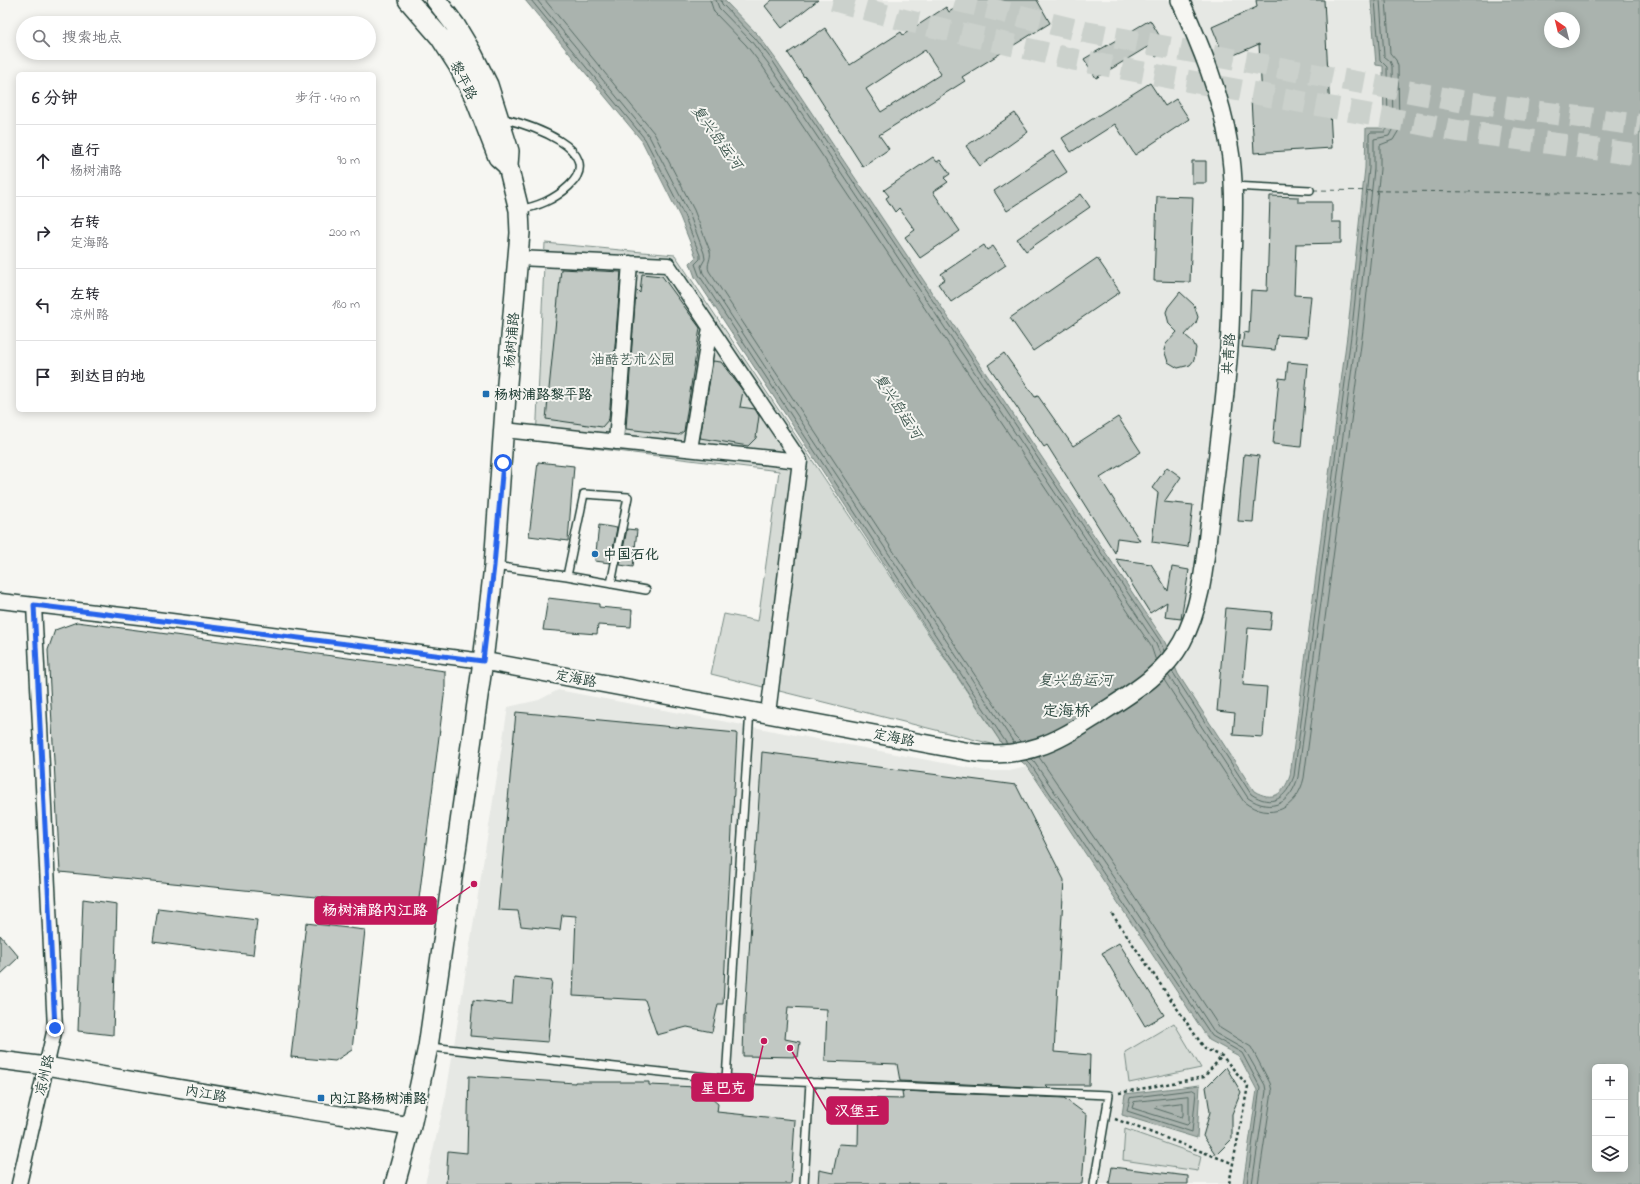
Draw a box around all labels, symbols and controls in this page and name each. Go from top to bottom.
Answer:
north arrow [1544,12,1580,48]
search box [16,16,376,60]
icon: search [30,27,52,49]
text: 搜索地点 [62,27,122,49]
street label: 黎平路 [444,57,482,104]
text: 6 分钟 [32,86,78,111]
text: 步行 · 470 m [295,89,360,108]
water label: 复兴岛运河 [685,101,749,177]
text: 直行 [70,140,100,162]
icon: ahead [32,150,54,172]
text: 90 m [337,151,360,170]
text: 杨树浦路 [70,162,122,181]
text: 右转 [70,212,100,234]
icon: right [32,222,54,244]
text: 200 m [329,223,360,242]
text: 定海路 [70,234,109,253]
text: 左转 [70,284,100,306]
icon: left [32,294,54,316]
text: 180 m [332,295,360,314]
text: 凉州路 [70,306,109,325]
street label: 杨树浦路 [500,311,525,369]
street label: 共青路 [1218,332,1241,376]
park label: 油酷艺术公园 [591,350,675,371]
icon: arrive [32,366,54,388]
text: 到达目的地 [70,366,145,388]
water label: 复兴岛运河 [868,369,928,446]
place label: 杨树浦路黎平路 [494,385,592,406]
marker: 杨树浦路黎平路 [481,389,491,399]
route start [494,454,512,472]
place label: 中国石化 [603,545,659,566]
marker: 中国石化 [590,549,600,559]
street label: 定海路 [553,665,598,693]
water label: 复兴岛运河 [1037,670,1115,692]
district label: 定海桥 [1042,700,1090,724]
street label: 定海路 [871,724,916,753]
callout: 杨树浦路内江路 [315,897,436,924]
text: 杨树浦路内江路 [322,900,428,922]
route end [46,1019,64,1037]
street label: 凉州路 [31,1053,60,1098]
map controls [1592,1064,1628,1172]
button: + [1592,1064,1628,1100]
callout: 星巴克 [692,1074,753,1101]
text: 星巴克 [700,1078,746,1100]
street label: 内江路 [183,1080,228,1108]
place label: 内江路杨树浦路 [329,1089,427,1110]
marker: 内江路杨树浦路 [316,1093,326,1103]
callout: 汉堡王 [827,1097,888,1124]
button: − [1592,1100,1628,1136]
text: 汉堡王 [834,1101,880,1123]
button: layers [1592,1136,1628,1172]

